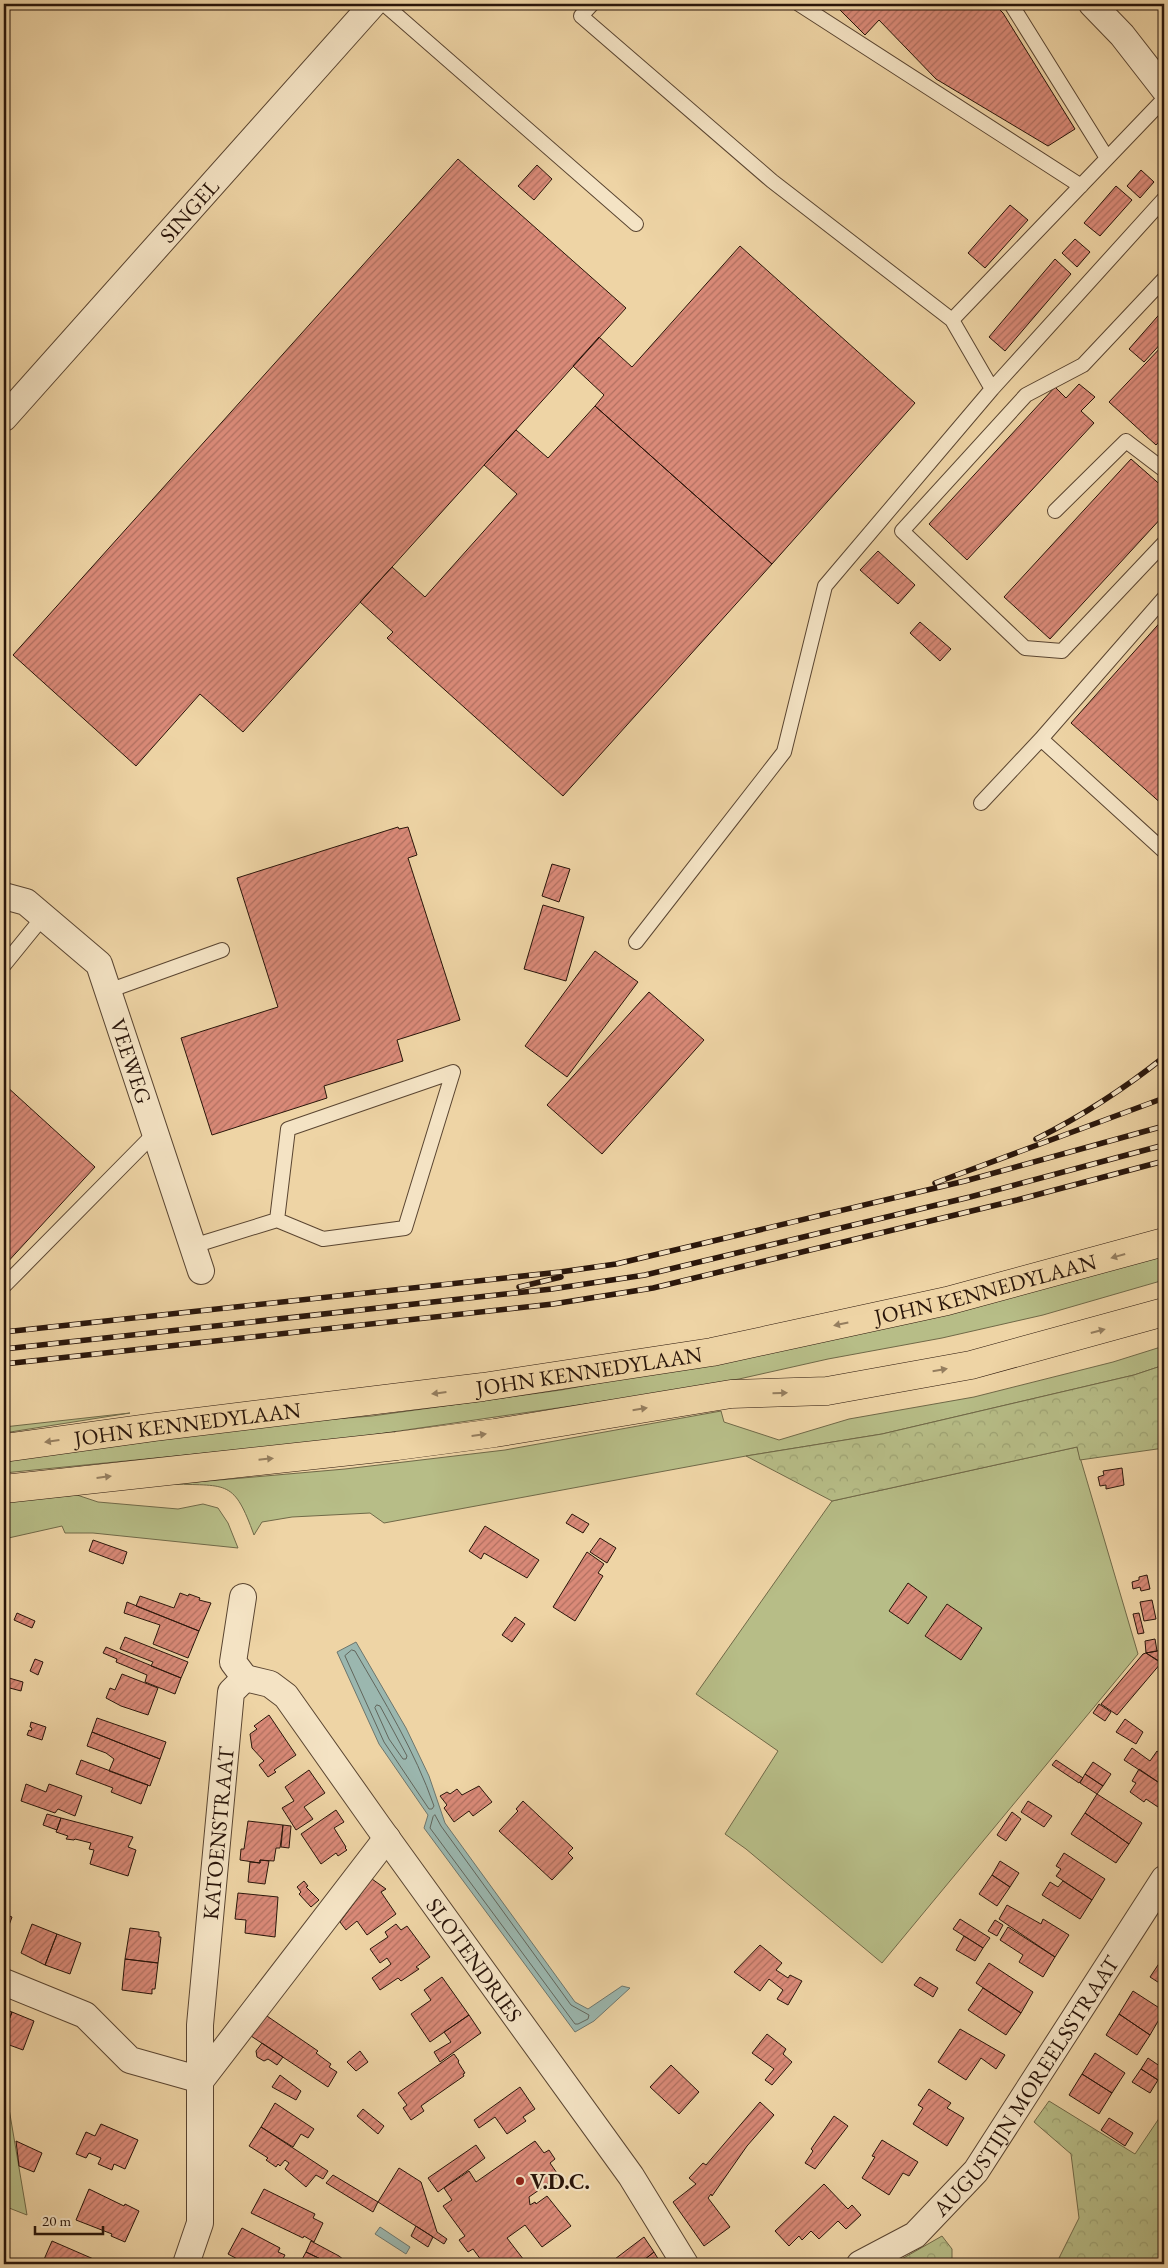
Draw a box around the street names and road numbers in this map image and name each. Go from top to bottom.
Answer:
street label: SINGEL [153,173,226,249]
street label: VEEWEG [103,1015,158,1108]
street label: JOHN KENNEDYLAAN [870,1247,1100,1332]
street label: JOHN KENNEDYLAAN [472,1340,705,1403]
street label: JOHN KENNEDYLAAN [70,1395,303,1453]
street label: KATOENSTRAAT [196,1745,241,1921]
street label: SLOTENDRIES [420,1892,529,2028]
street label: AUGUSTIJN MOREELSSTRAAT [926,1950,1126,2223]

